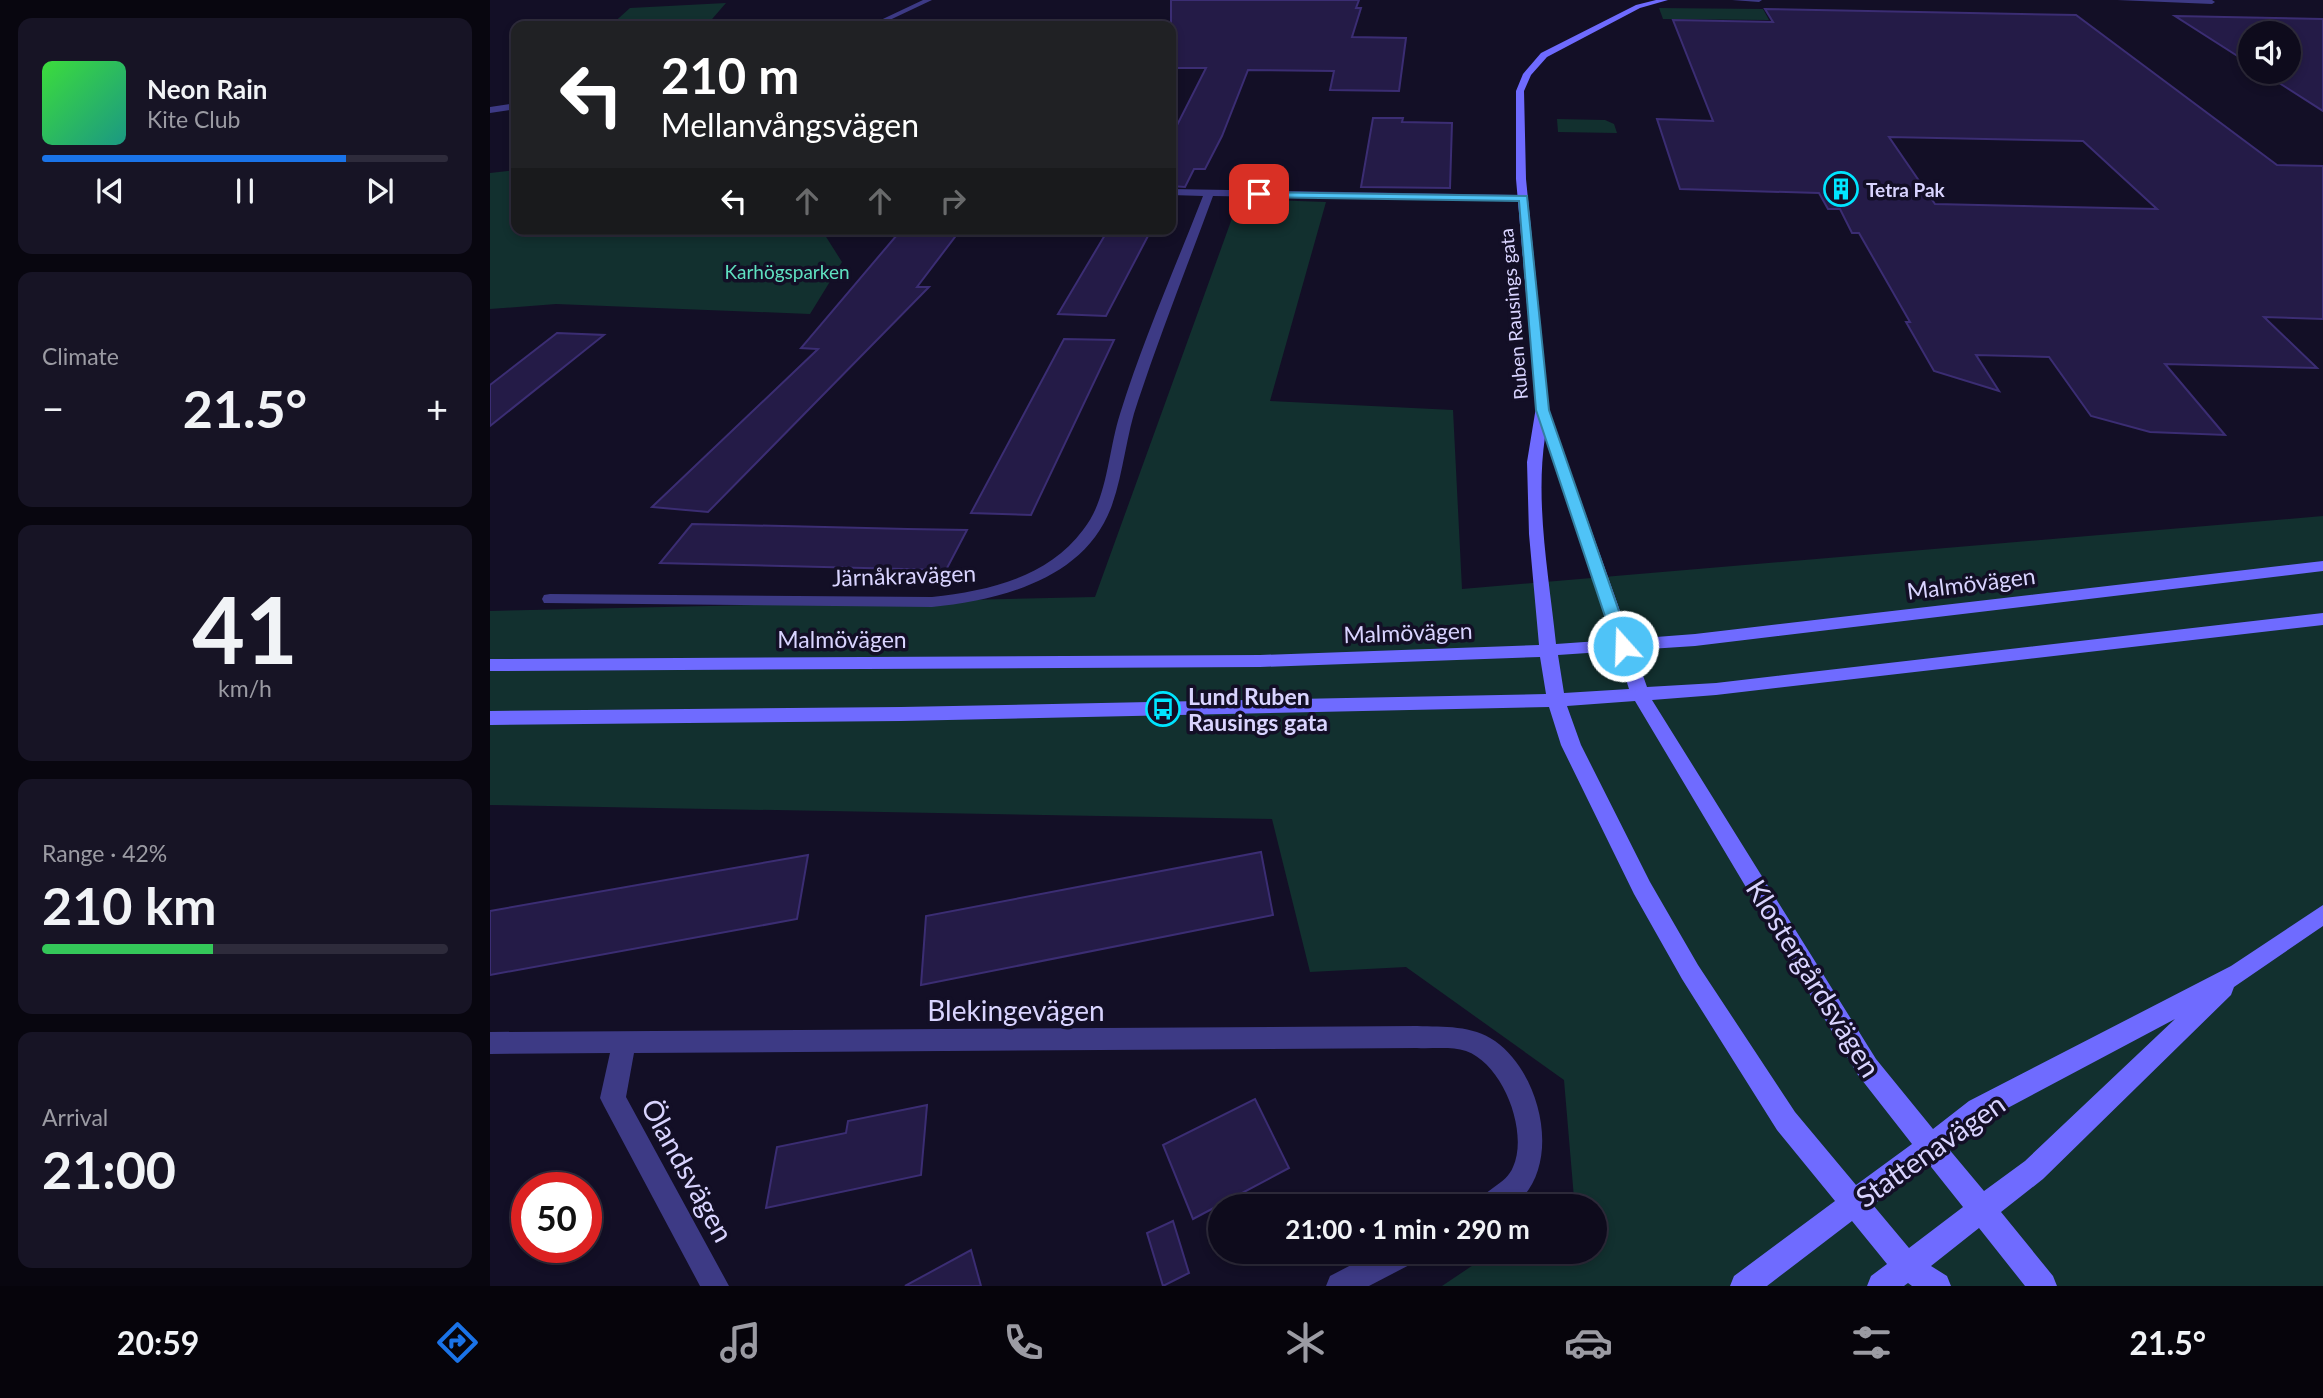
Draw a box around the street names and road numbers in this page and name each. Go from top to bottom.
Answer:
street label: Ruben Rausings gata [1494,227,1532,401]
street label: Järnåkravägen [831,558,977,592]
street label: Malmövägen [1905,561,2037,605]
street label: Malmövägen [1343,616,1473,648]
street label: Malmövägen [777,625,907,653]
street label: Klostergårdsvägen [1740,873,1888,1083]
street label: Blekingevägen [927,993,1105,1027]
street label: Stattenavägen [1849,1086,2011,1214]
street label: Ölandsvägen [635,1092,741,1248]

